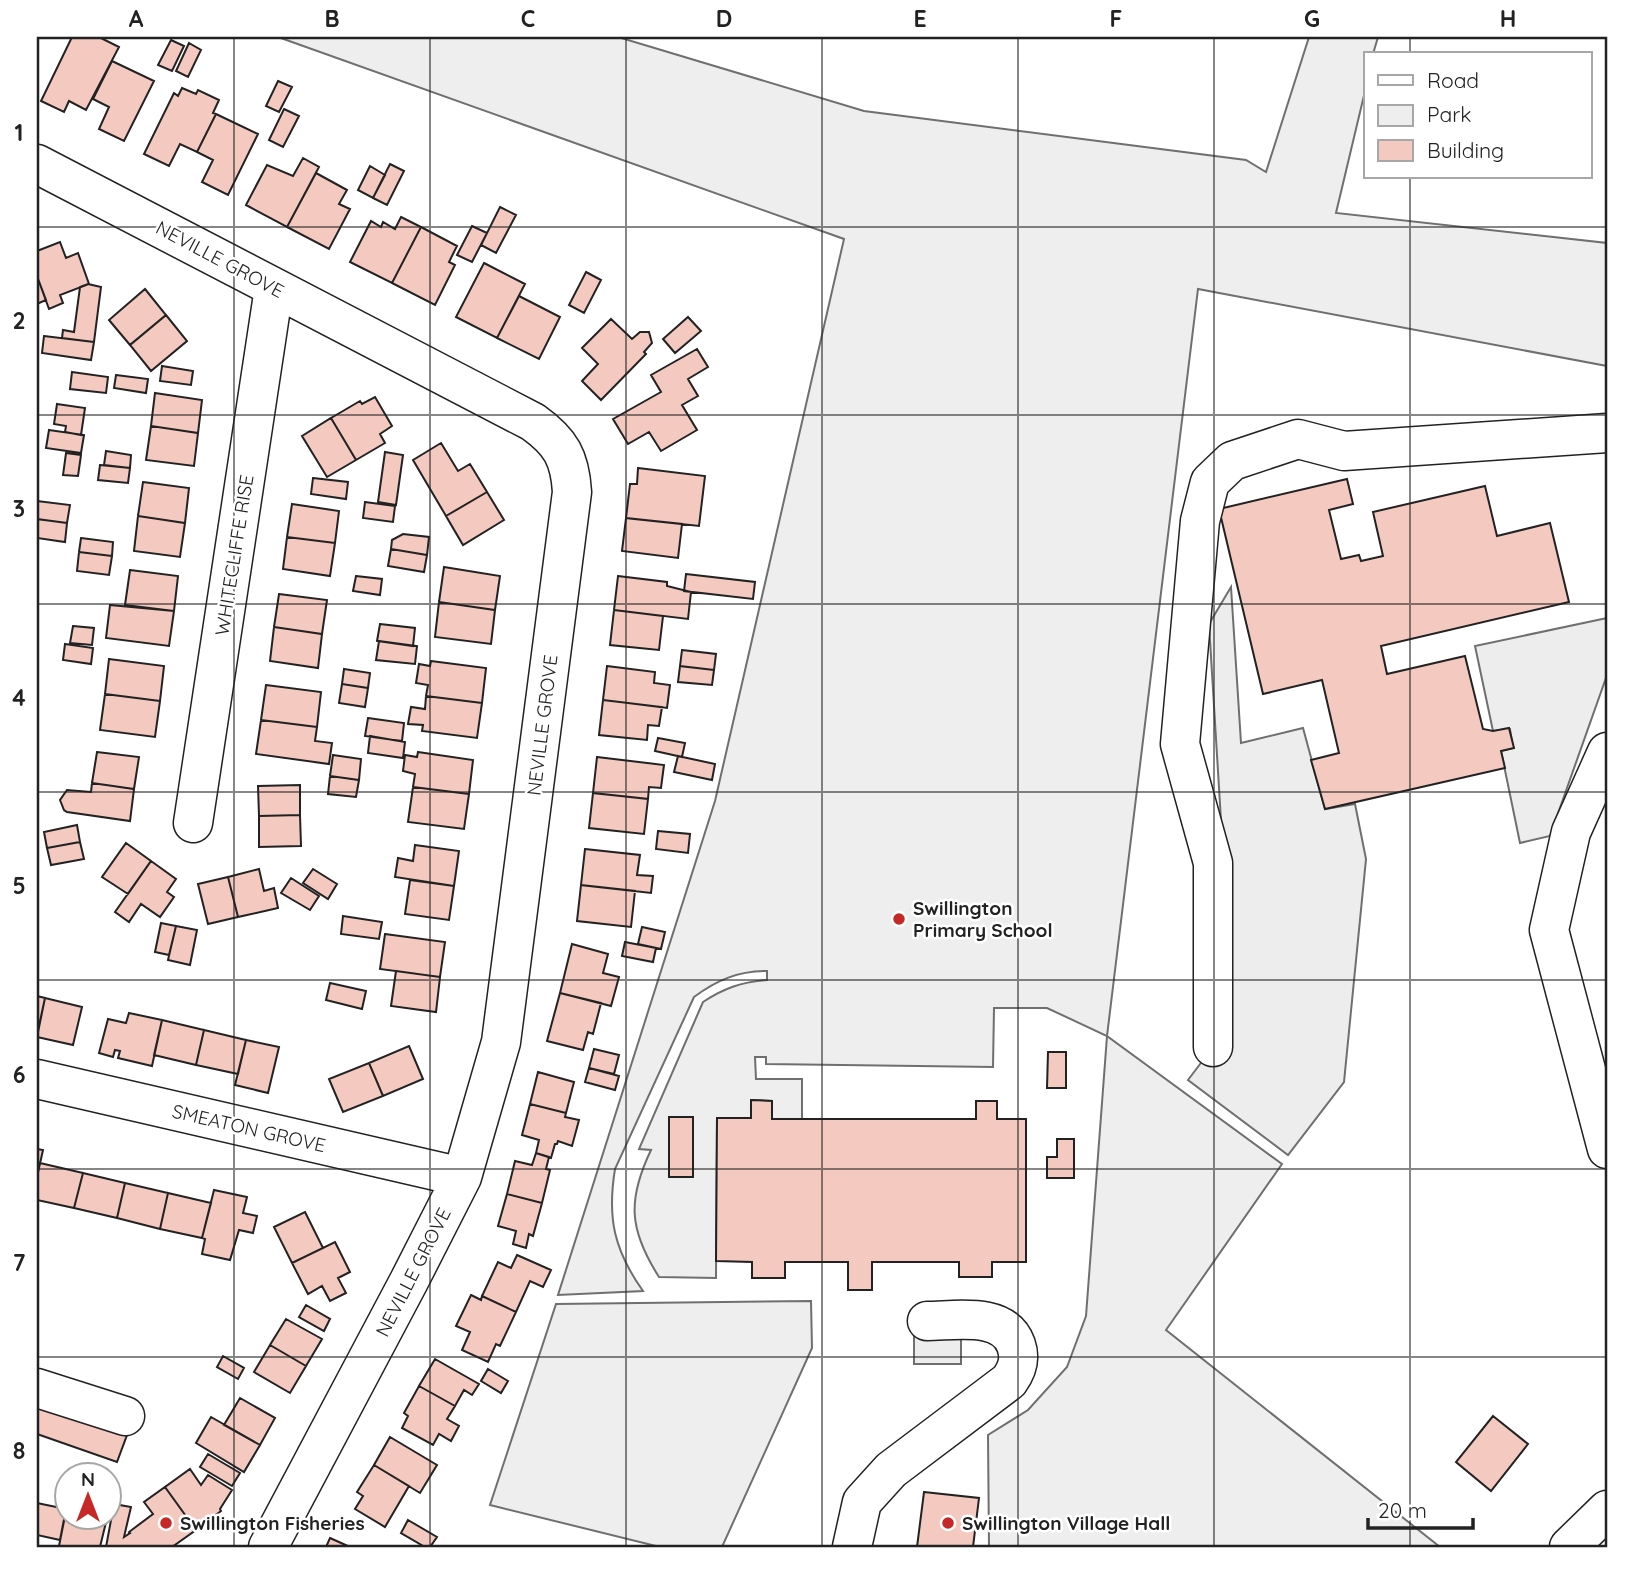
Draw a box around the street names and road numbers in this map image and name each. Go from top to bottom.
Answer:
street label: NEVILLE GROVE [152,215,288,303]
street label: WHITECLIFFE RISE [209,473,259,637]
street label: NEVILLE GROVE [521,653,563,797]
street label: SMEATON GROVE [170,1099,328,1157]
street label: NEVILLE GROVE [370,1203,456,1341]

